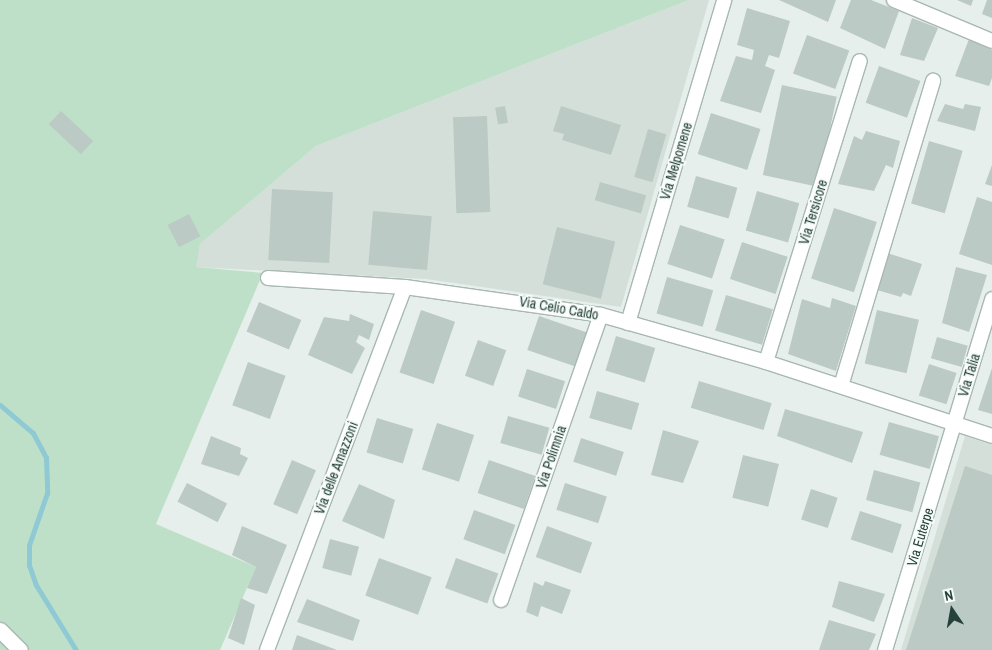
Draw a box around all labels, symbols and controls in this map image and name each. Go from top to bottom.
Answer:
street label: Via Melpomene [656,120,696,202]
street label: Via Tersicore [795,177,831,247]
street label: Via Celio Caldo [518,293,600,323]
street label: Via Talia [954,351,984,399]
street label: Via delle Amazzoni [310,419,362,517]
street label: Via Polimnia [532,423,570,491]
street label: Via Euterpe [903,506,937,568]
north arrow [927,585,977,635]
text: N [943,586,955,605]

